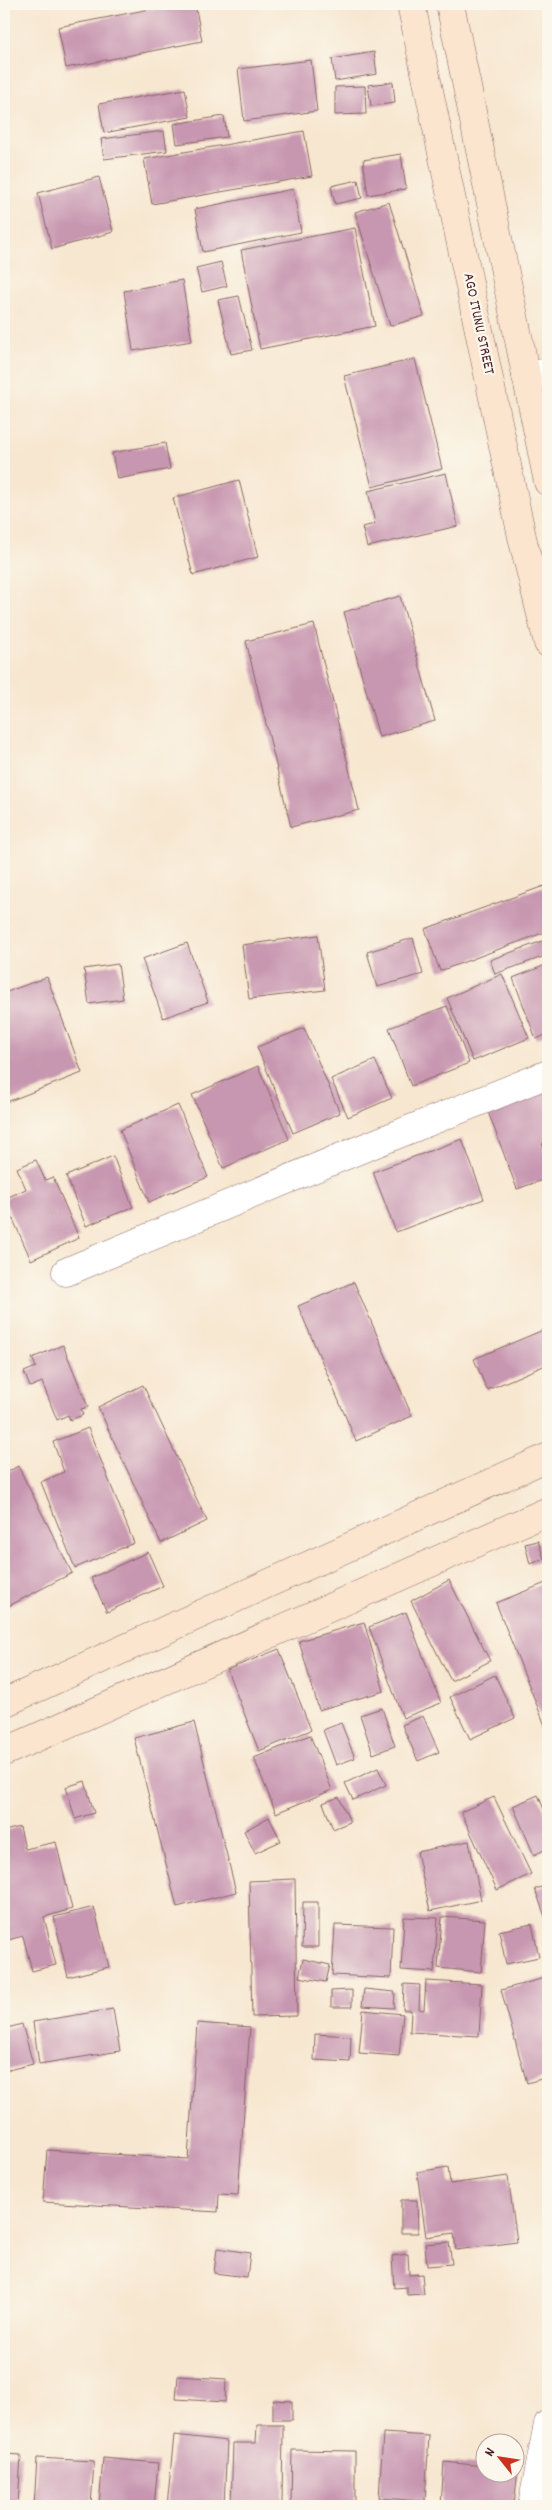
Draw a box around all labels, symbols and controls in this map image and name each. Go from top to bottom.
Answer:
street label: AGO ITUNU STREET [457,271,499,377]
north arrow [474,2432,524,2482]
text: N [480,2444,501,2460]

